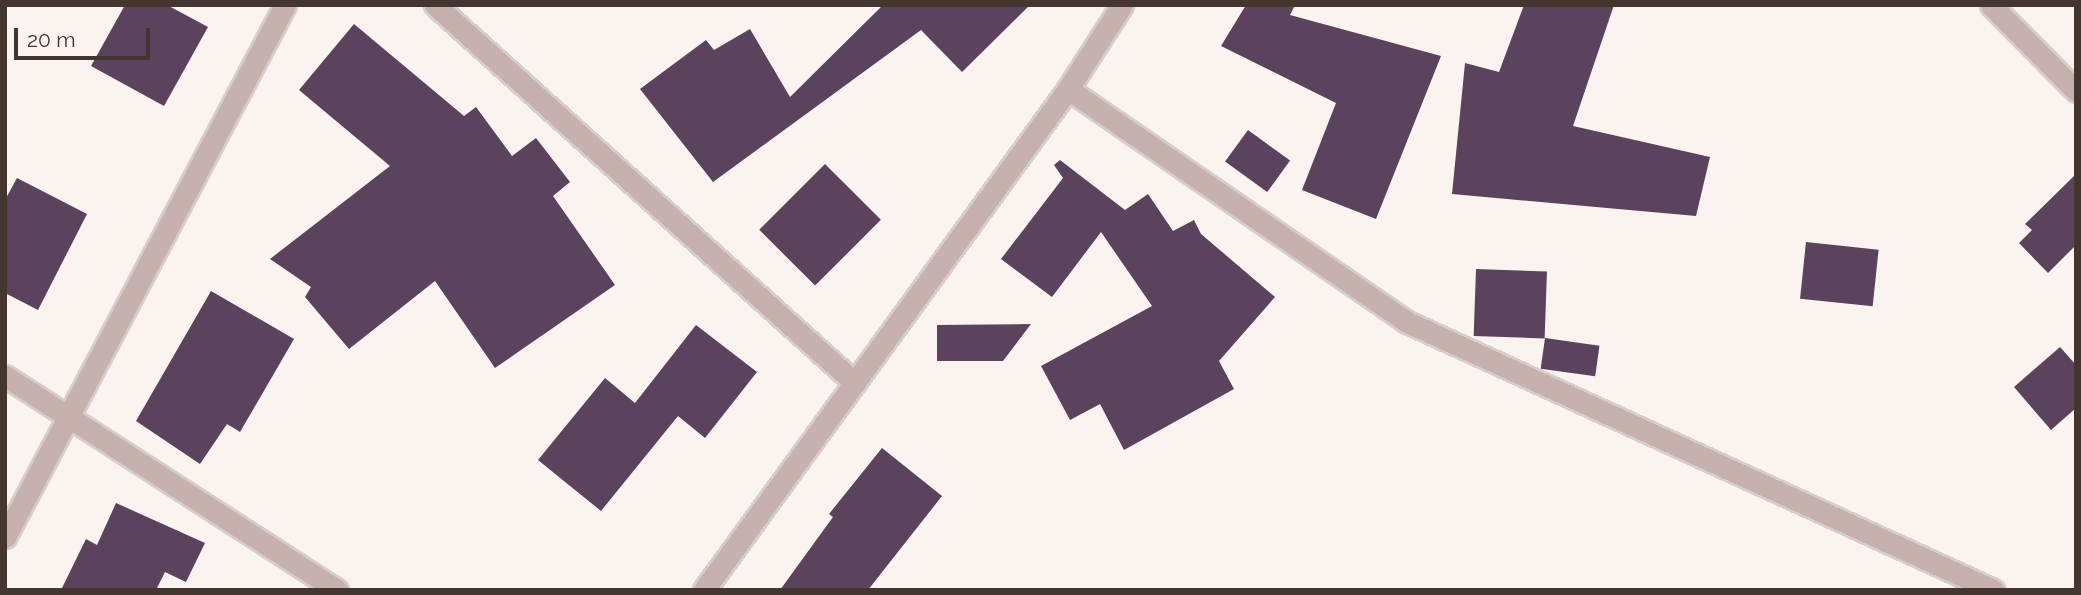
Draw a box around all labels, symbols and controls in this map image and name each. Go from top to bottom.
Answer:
scale bar [18,14,154,58]
text: 20 m [27,27,75,52]

